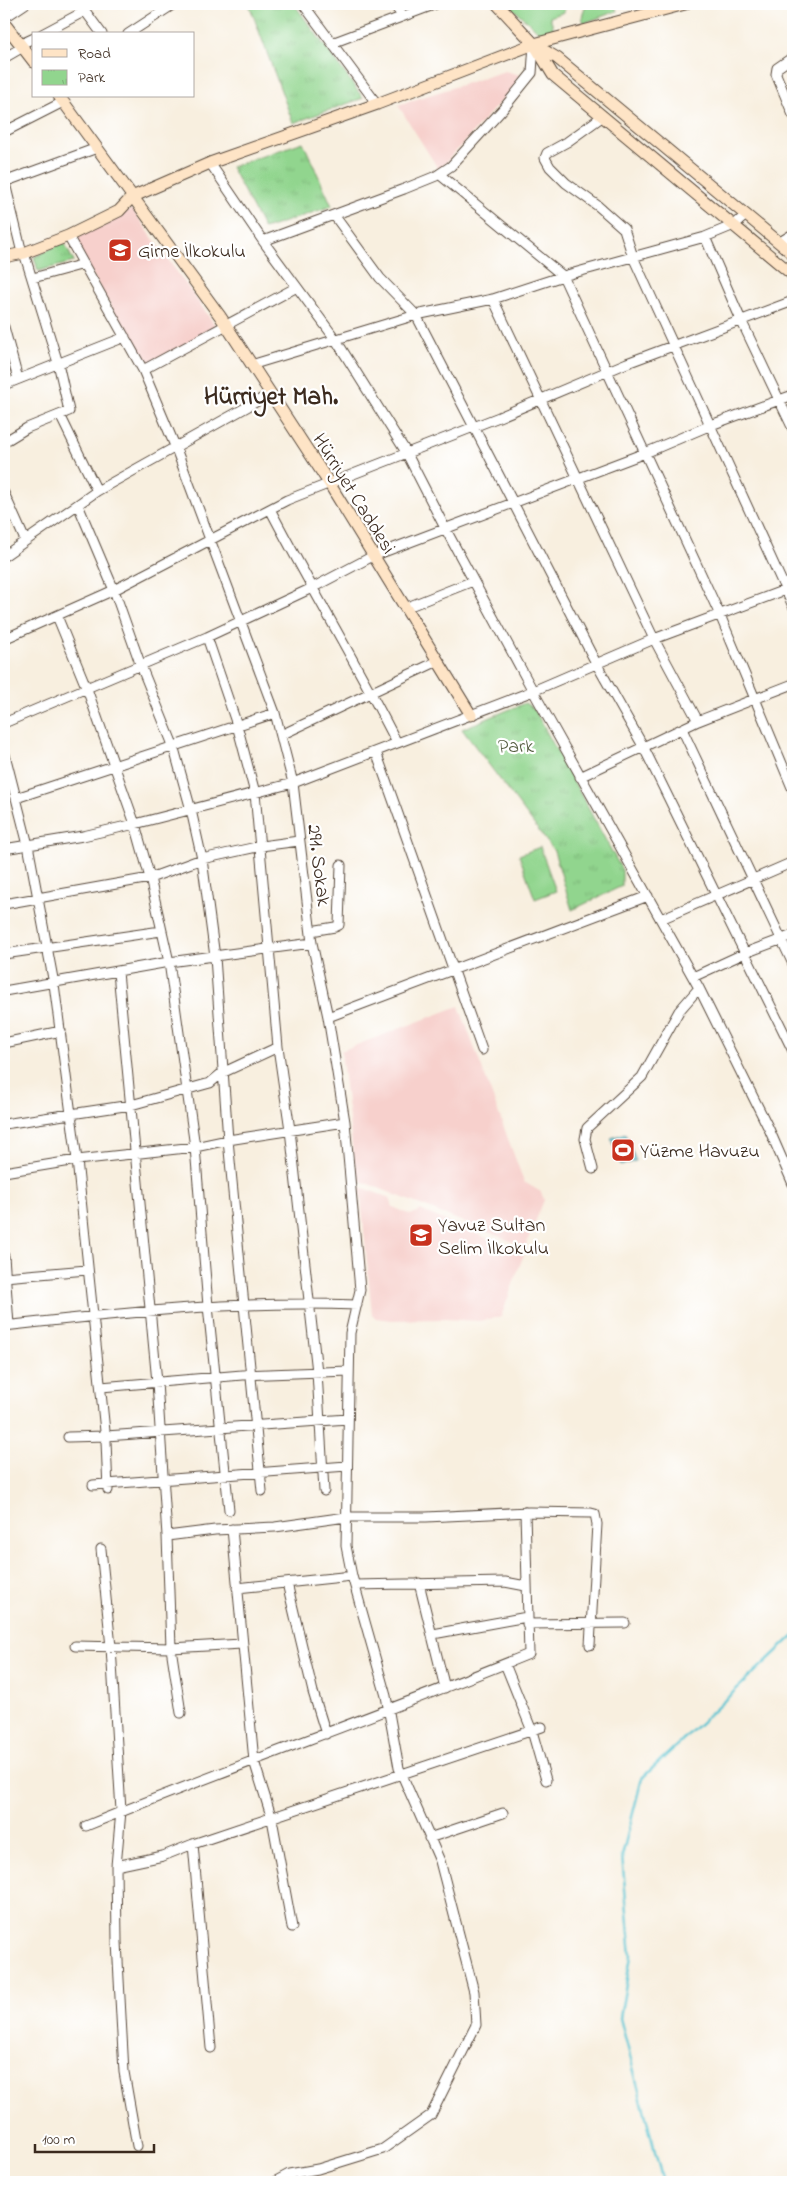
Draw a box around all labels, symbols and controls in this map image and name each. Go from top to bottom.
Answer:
legend [32,32,195,98]
text: Road [78,43,111,65]
text: Park [78,67,106,89]
school or university icon: Girne İlkokulu [107,237,133,263]
place label: Girne İlkokulu [138,238,246,267]
district label: Hürriyet Mah. [204,380,338,417]
street label: Hürriyet Caddesi [304,428,402,560]
park label: Park [498,733,534,762]
street label: 291. Sokak [298,823,337,908]
sports icon: Yüzme Havuzu [610,1137,636,1163]
place label: Yüzme Havuzu [640,1138,760,1167]
place label: Yavuz Sultan Selim İlkokulu [438,1212,549,1264]
school or university icon: Yavuz Sultan Selim İlkokulu [408,1222,434,1248]
scale bar [35,2121,154,2153]
text: 100 m [42,2129,75,2151]

